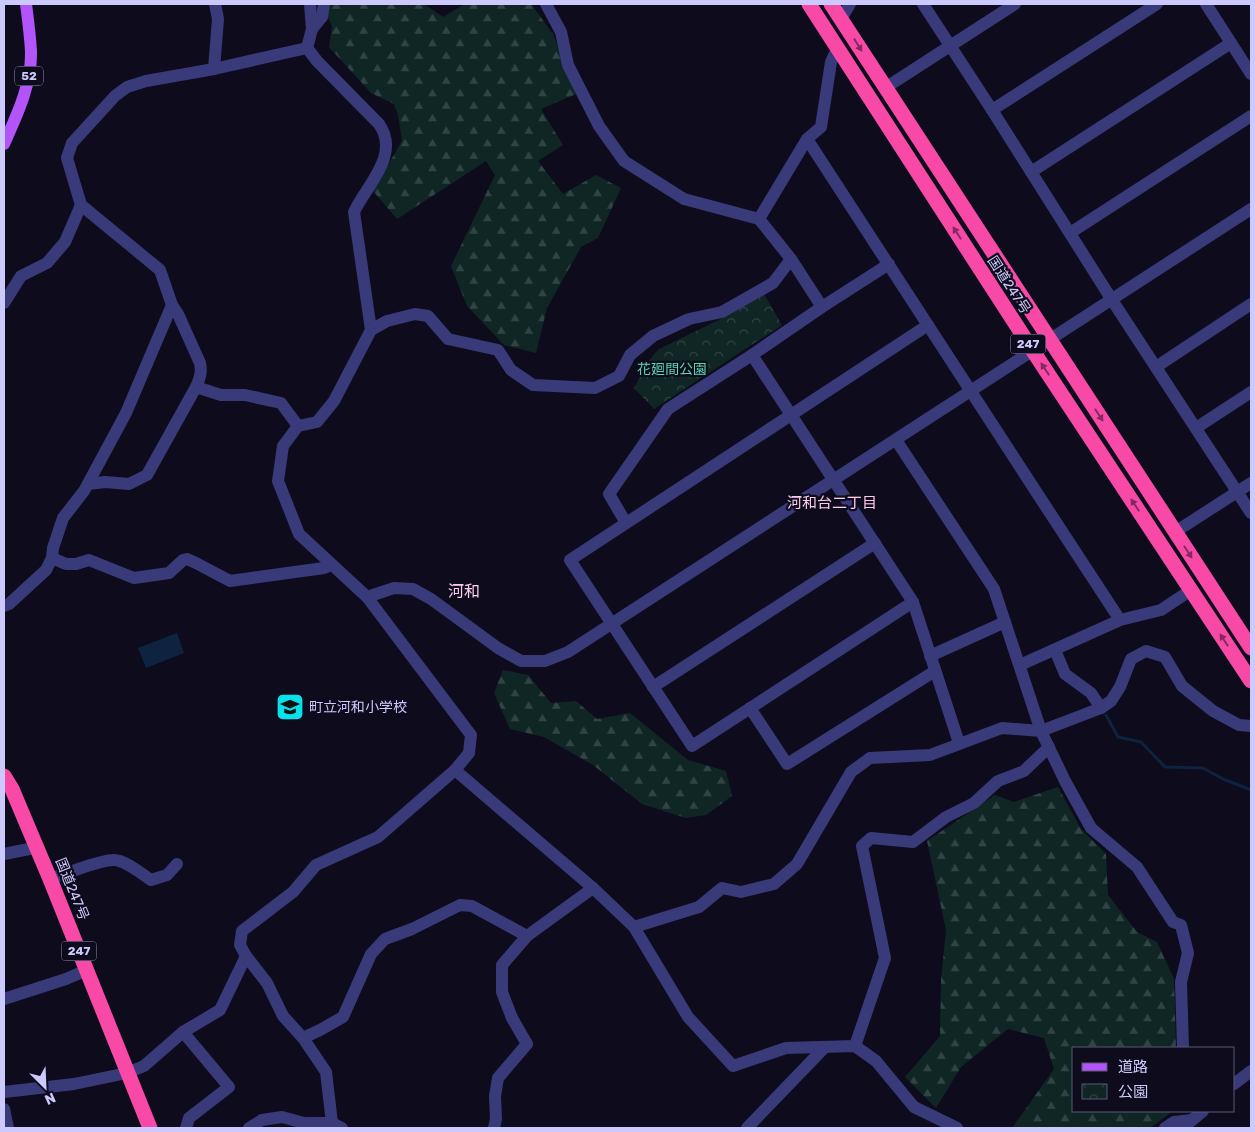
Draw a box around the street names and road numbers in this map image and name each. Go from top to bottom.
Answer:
road number: 52 [15,66,43,85]
street label: 国道247号 [984,253,1034,317]
road number: 247 [1010,334,1046,354]
street label: 国道247号 [52,855,92,923]
road number: 247 [62,941,96,960]

